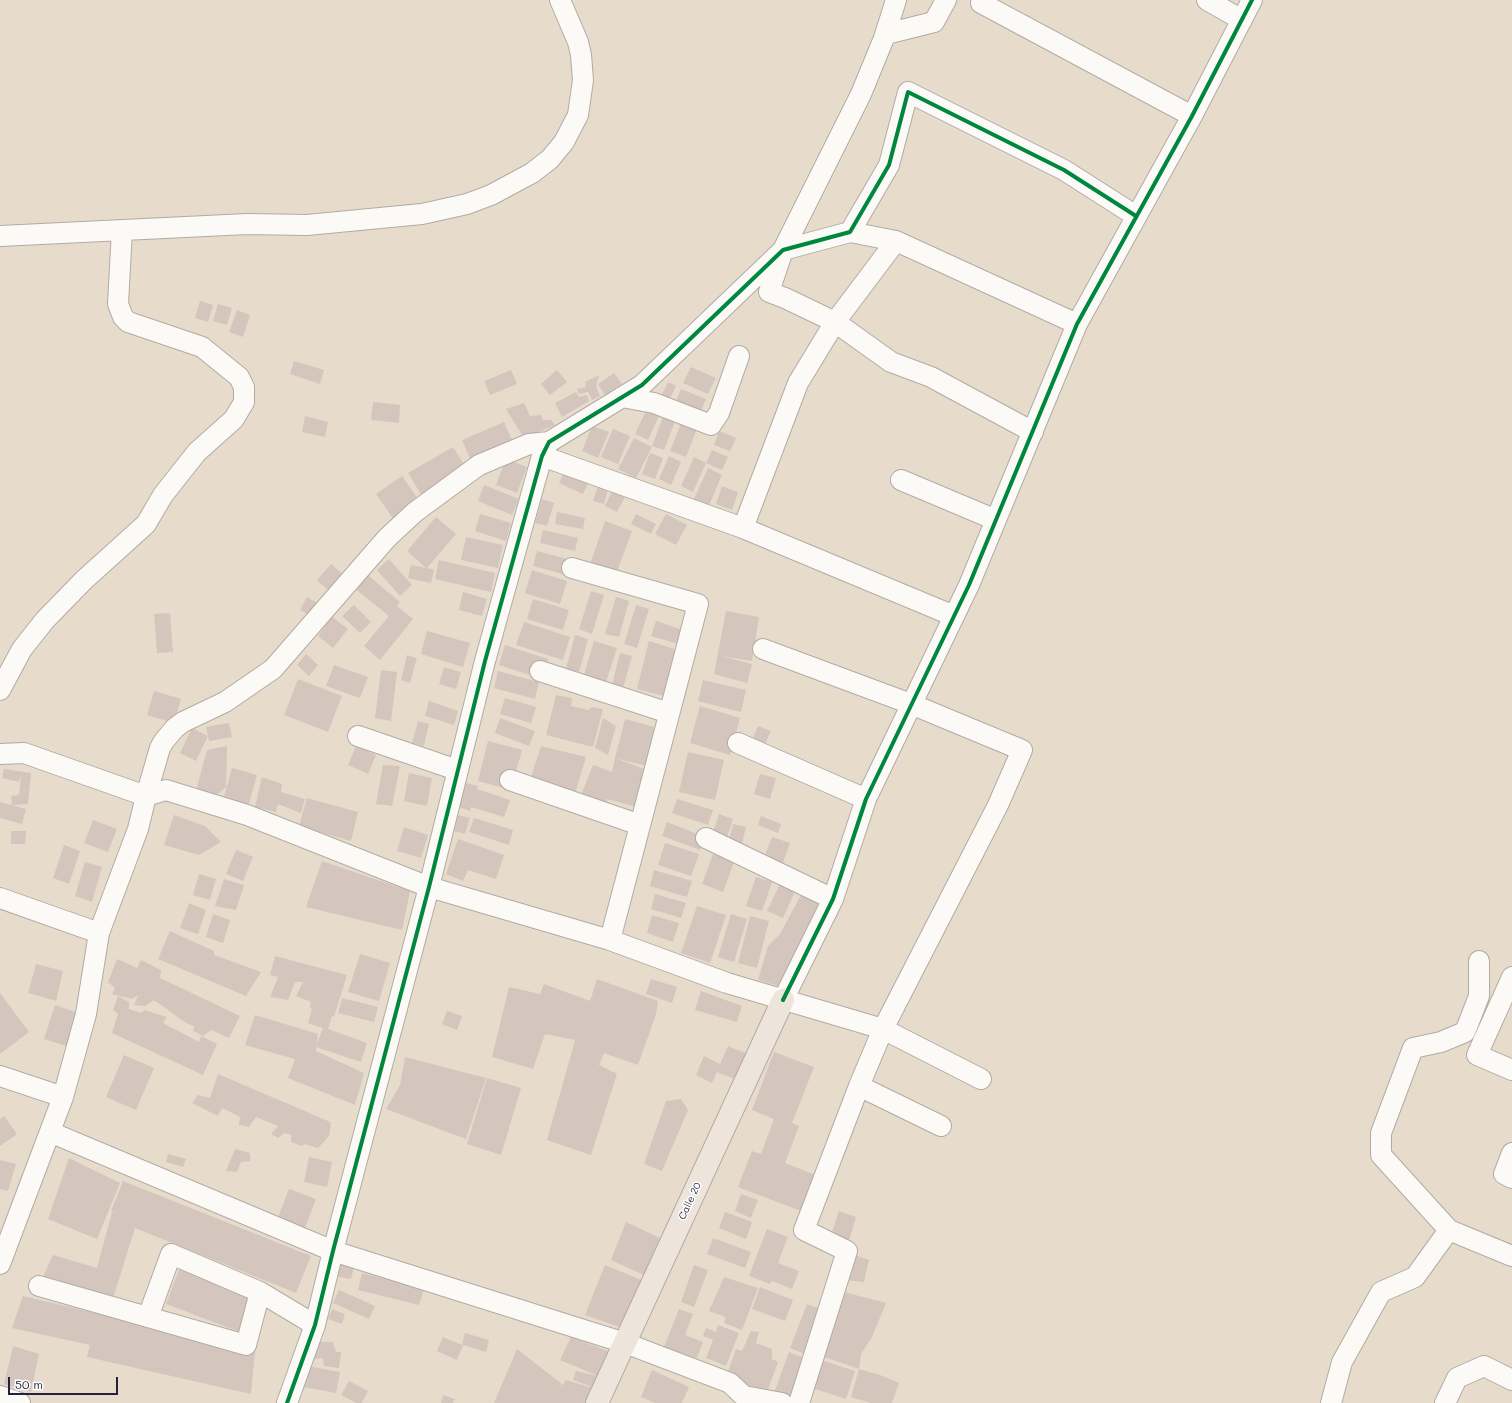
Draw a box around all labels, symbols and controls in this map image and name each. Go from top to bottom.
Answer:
street label: Calle 20 [676,1181,704,1221]
scale bar [10,1369,120,1395]
text: 50 m [15,1376,43,1392]

